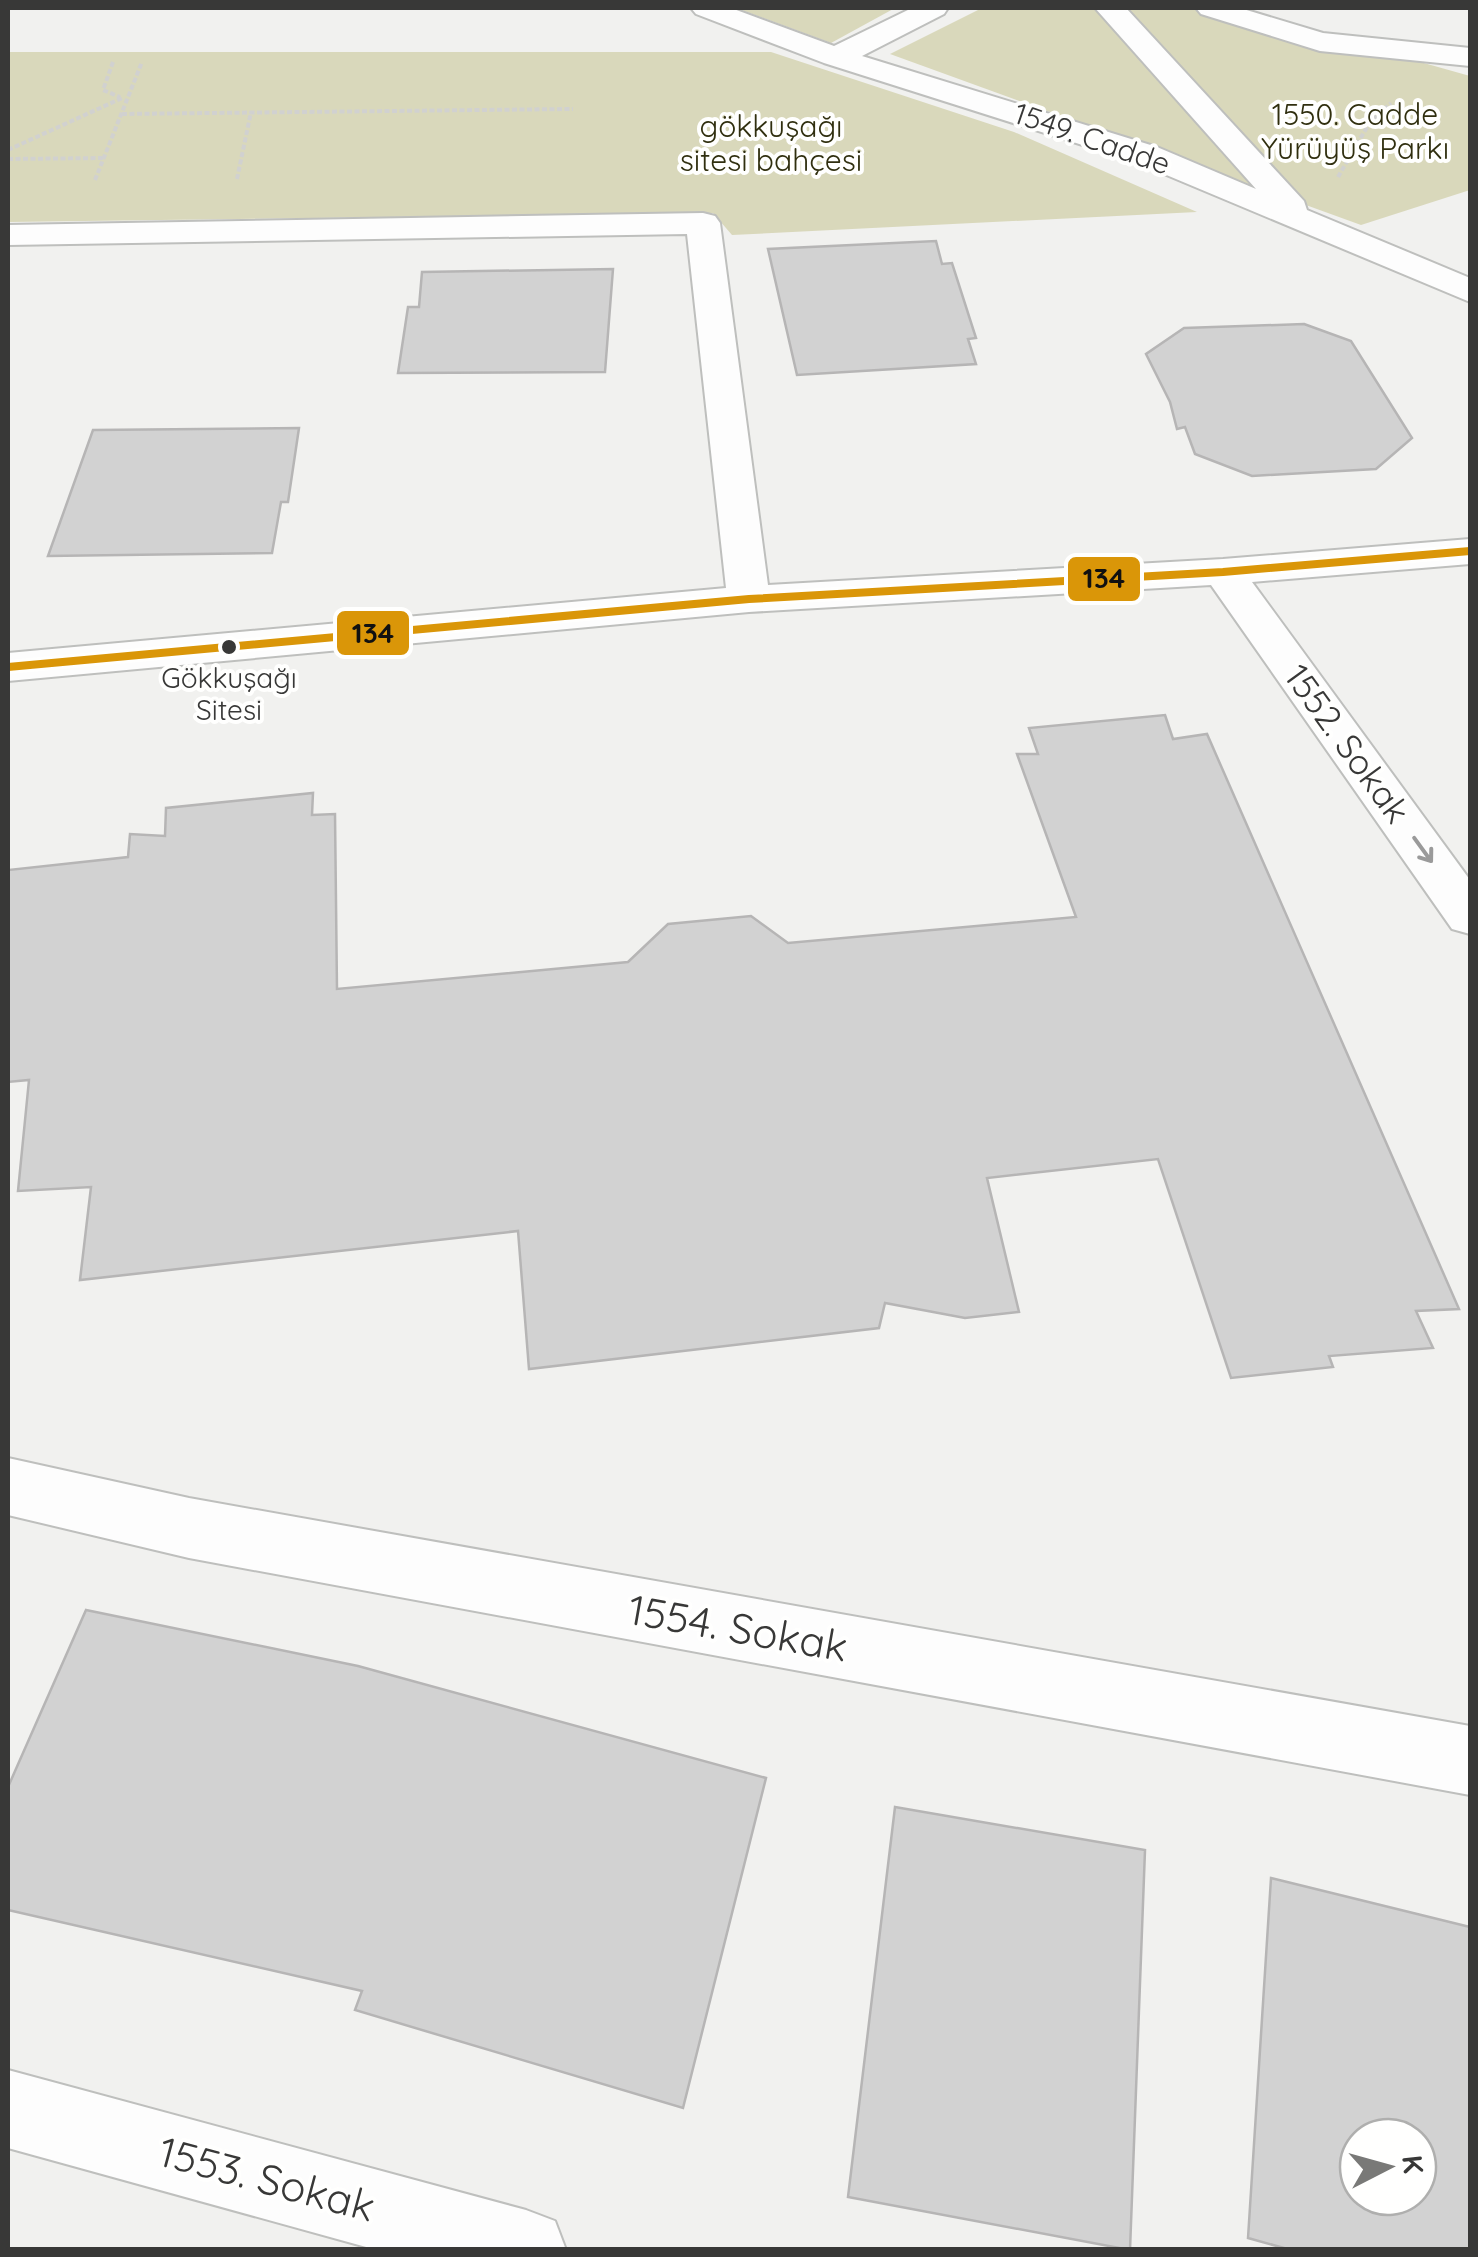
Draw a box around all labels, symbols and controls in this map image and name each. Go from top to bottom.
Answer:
street label: 1549. Cadde [1009,94,1176,183]
park label: 1550. Cadde Yürüyüş Parkı [1261,95,1449,167]
park label: gökkuşağı sitesi bahçesi [680,107,862,179]
line badge: 134 [1066,555,1142,603]
text: 134 [1083,560,1125,595]
line badge: 134 [335,609,411,657]
text: 134 [352,615,394,650]
marker: Gökkuşağı Sitesi [219,637,239,657]
street label: 1552. Sokak [1275,655,1420,831]
place label: Gökkuşağı Sitesi [161,660,297,727]
one-way arrow [1412,836,1433,863]
street label: 1554. Sokak [624,1582,852,1673]
north arrow [1338,2117,1438,2217]
street label: 1553. Sokak [153,2124,381,2233]
text: K [1395,2153,1432,2175]

